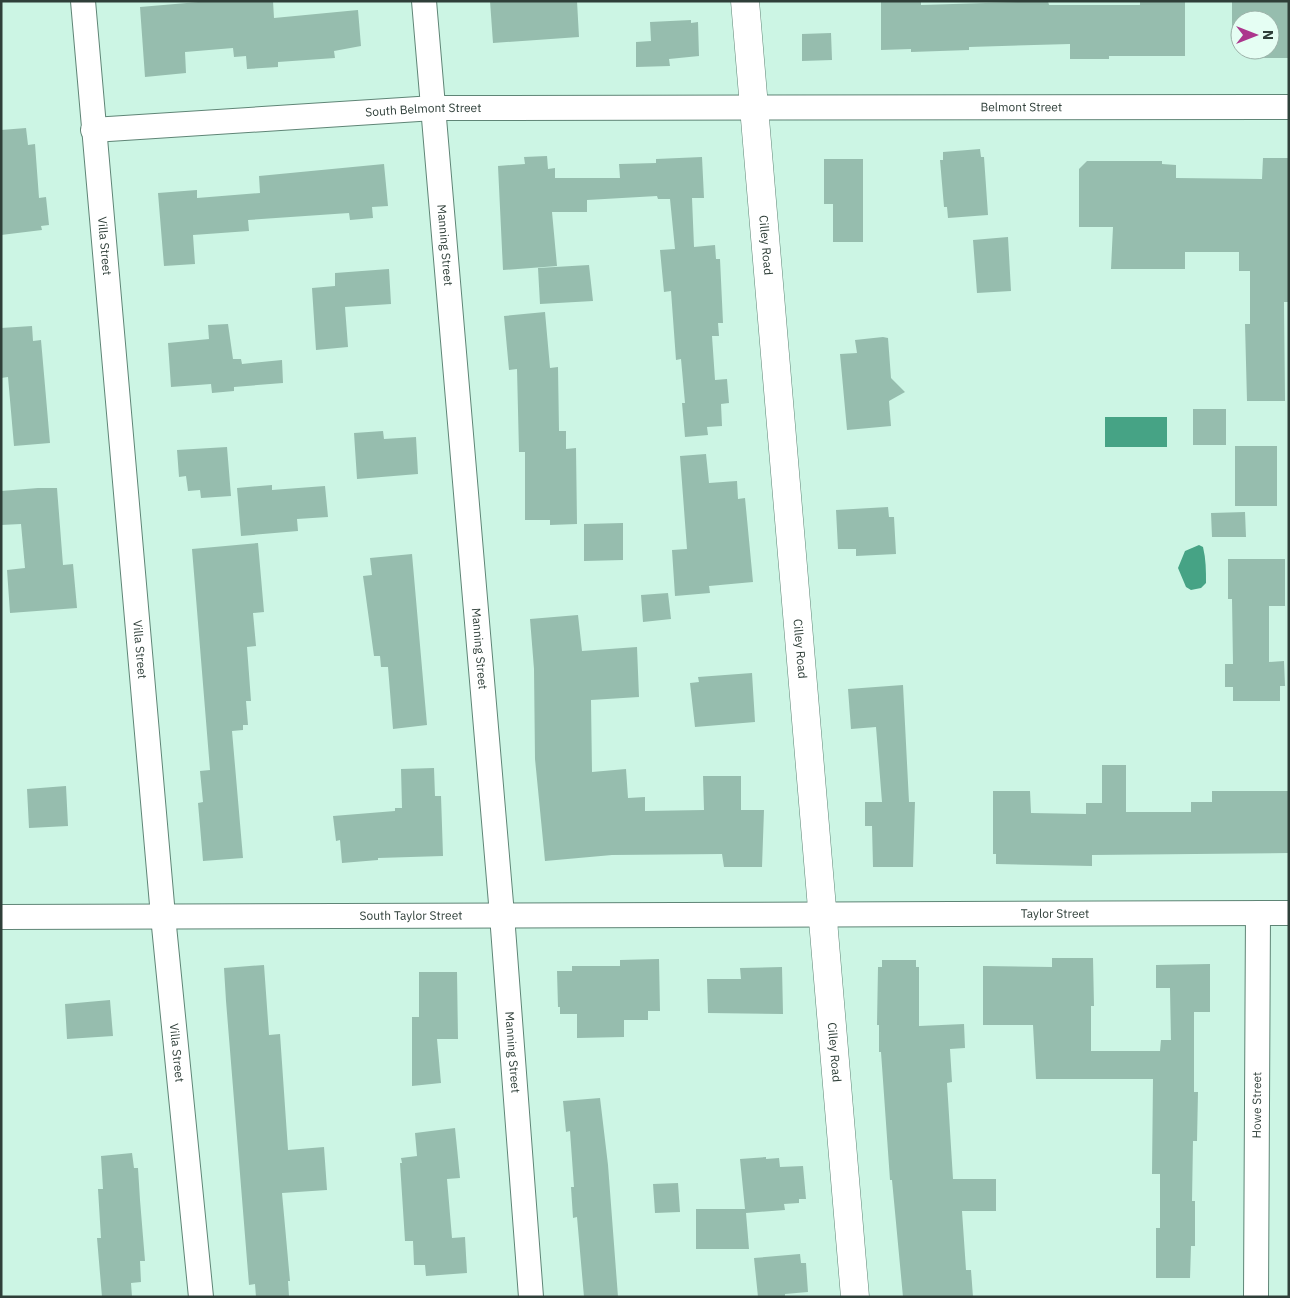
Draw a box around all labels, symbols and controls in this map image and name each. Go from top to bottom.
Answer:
north arrow [1230,10,1280,60]
text: N [1259,30,1277,40]
street label: Belmont Street [980,99,1062,114]
street label: South Belmont Street [365,100,481,119]
street label: Manning Street [434,204,456,286]
street label: Cilley Road [756,215,776,276]
street label: Villa Street [95,216,115,276]
street label: Manning Street [469,607,491,690]
street label: Cilley Road [790,618,810,679]
street label: Villa Street [130,619,150,680]
street label: Taylor Street [1021,906,1089,921]
street label: South Taylor Street [359,908,463,923]
street label: Manning Street [502,1011,523,1094]
street label: Cilley Road [825,1022,845,1083]
street label: Villa Street [167,1023,188,1083]
street label: Howe Street [1249,1072,1264,1138]

